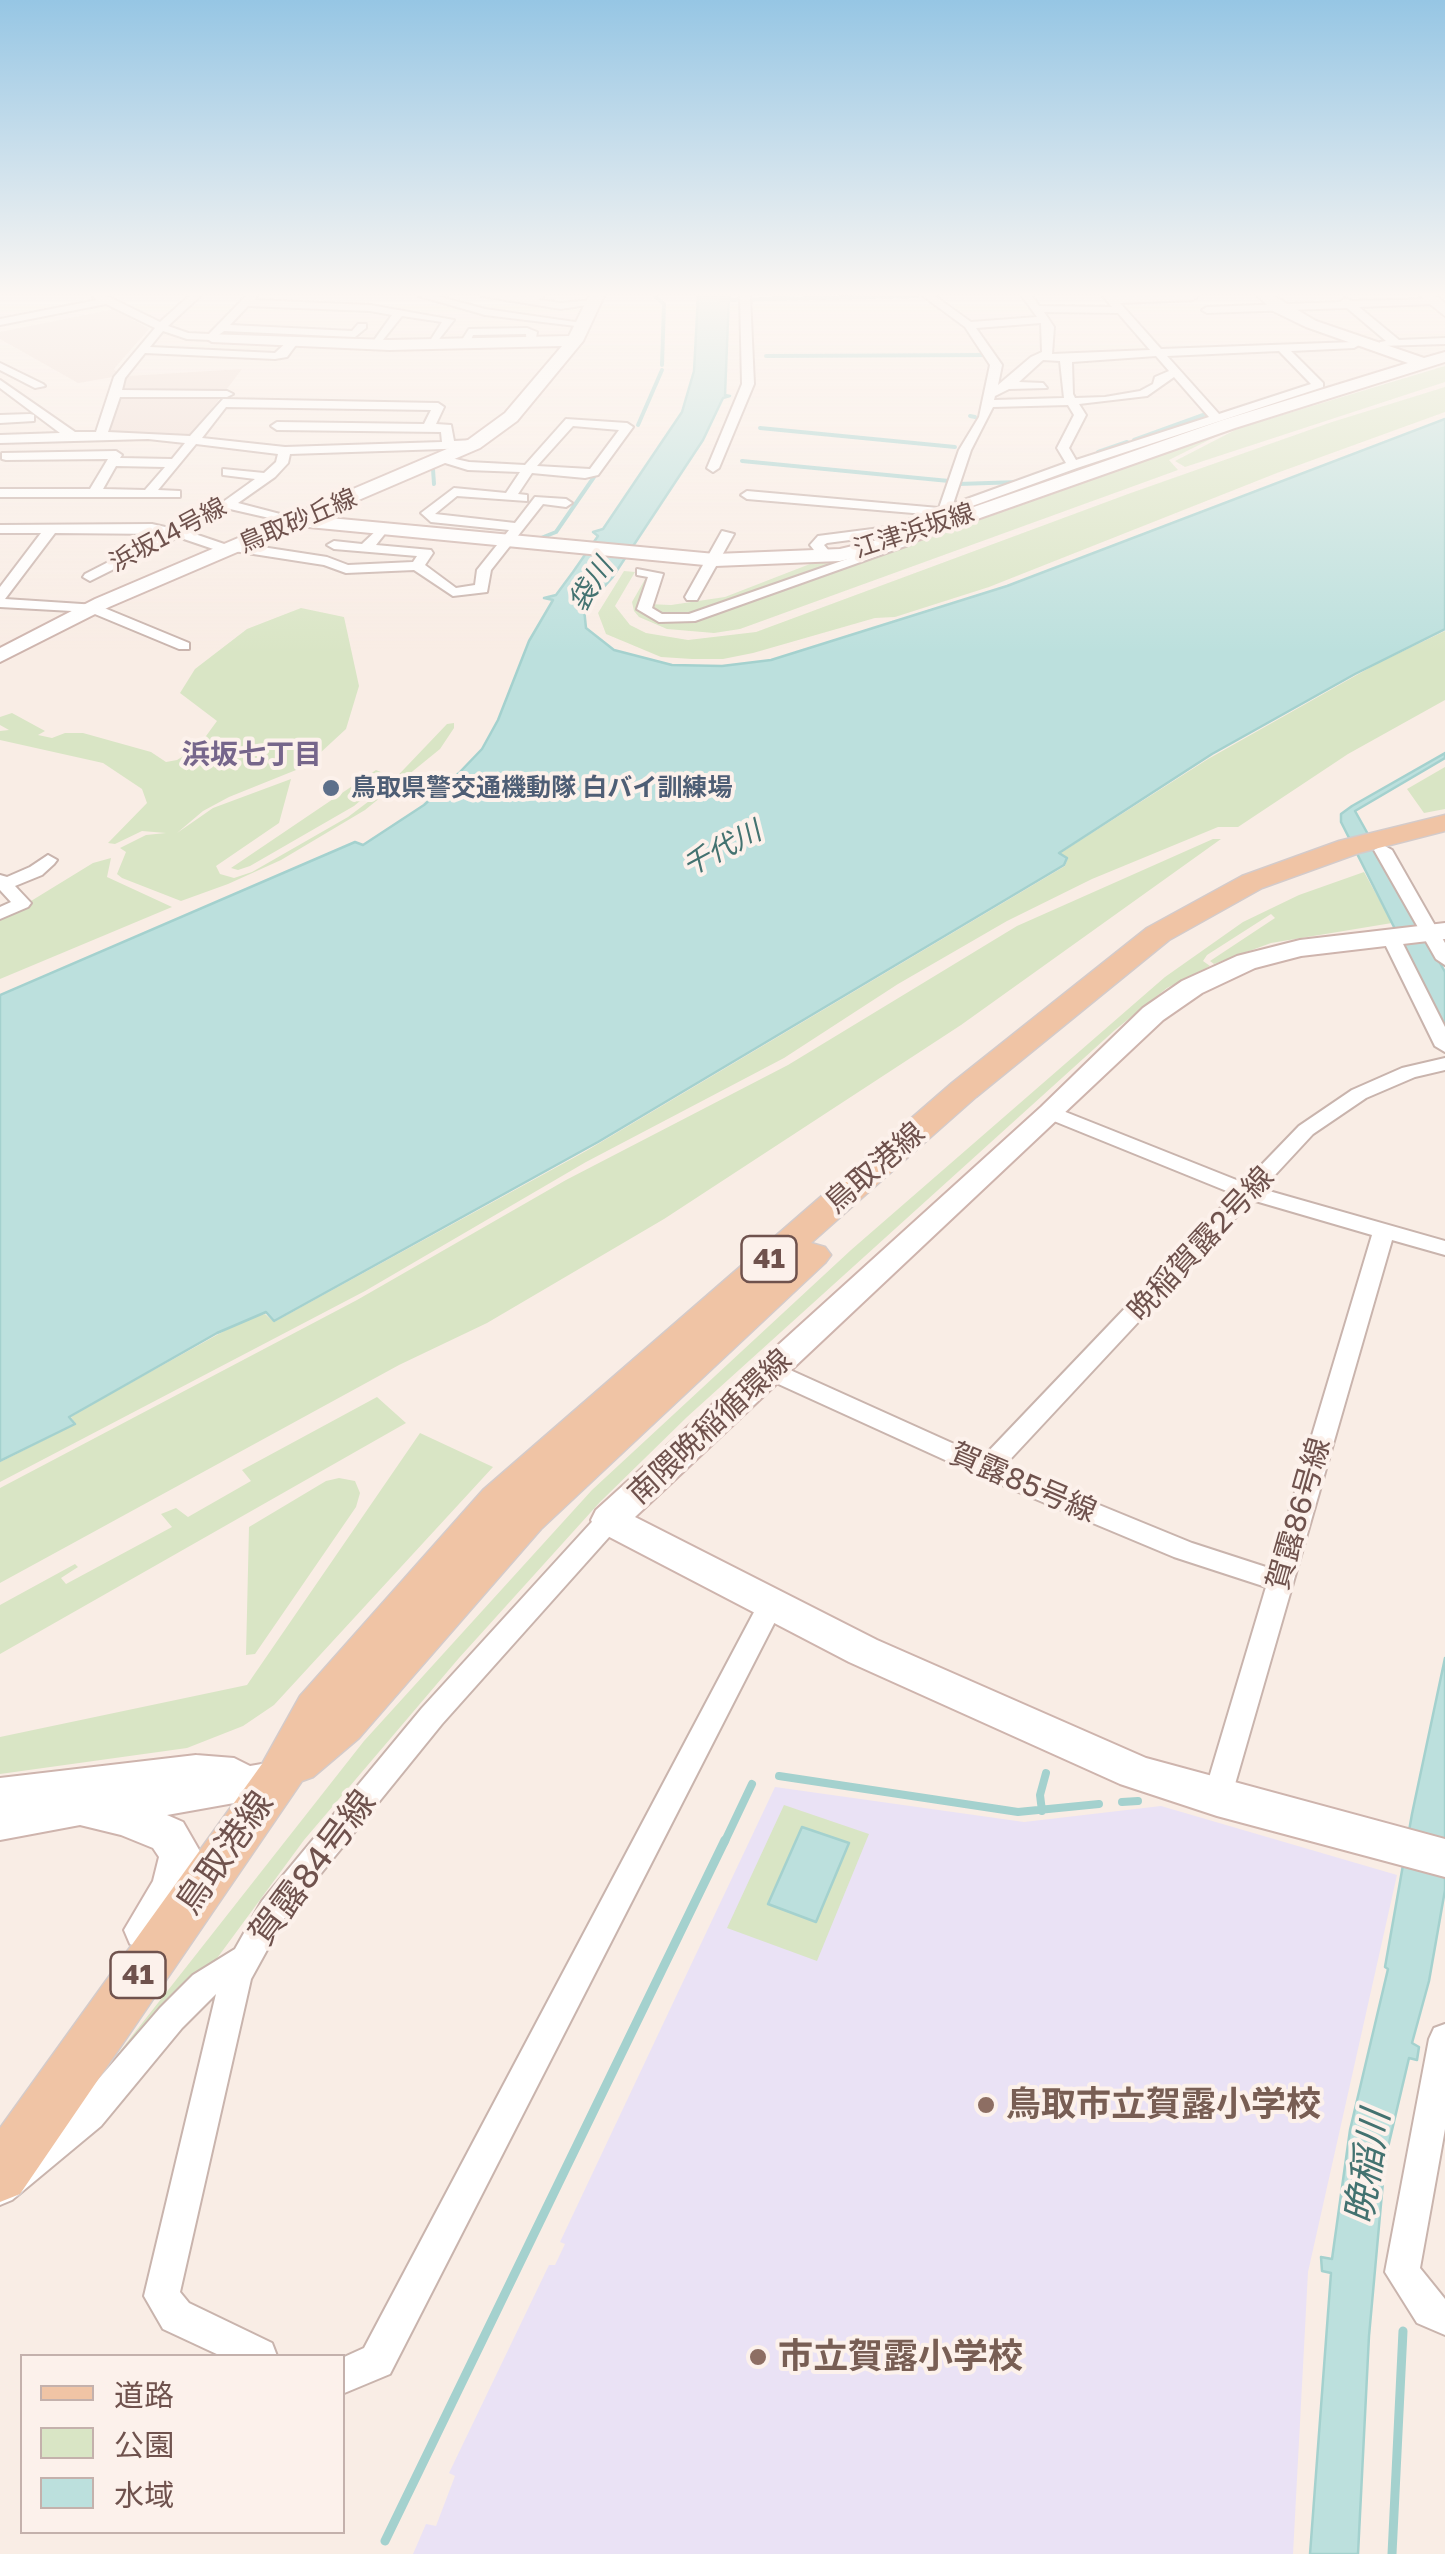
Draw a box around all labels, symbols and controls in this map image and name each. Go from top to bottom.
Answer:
street label: 鳥取砂丘線 [235,483,361,559]
street label: 浜坂14号線 [105,492,231,578]
street label: 江津浜坂線 [850,497,978,565]
water label: 袋川 [562,552,620,618]
district label: 浜坂七丁目 [182,738,322,772]
place label: 鳥取県警交通機動隊 白バイ訓練場 [351,773,732,803]
marker: 鳥取県警交通機動隊 白バイ訓練場 [320,777,342,799]
water label: 千代川 [677,814,767,884]
street label: 鳥取港線 [818,1115,932,1221]
street label: 晩稲賀露2号線 [1121,1160,1281,1328]
road number: 41 [742,1236,796,1282]
street label: 南隈晩稲循環線 [621,1342,799,1512]
street label: 賀露86号線 [1260,1434,1338,1594]
street label: 賀露85号線 [944,1436,1102,1530]
street label: 賀露84号線 [241,1782,385,1954]
street label: 鳥取港線 [168,1784,282,1922]
road number: 41 [110,1952,166,1998]
place label: 鳥取市立賀露小学校 [1006,2084,1321,2126]
marker: 鳥取市立賀露小学校 [975,2094,997,2116]
water label: 晩稲川 [1337,2107,1399,2227]
place label: 市立賀露小学校 [778,2336,1023,2378]
marker: 市立賀露小学校 [747,2346,769,2368]
legend [20,2354,345,2534]
text: 道路 [114,2377,174,2413]
text: 公園 [114,2427,174,2463]
text: 水域 [114,2477,174,2513]

